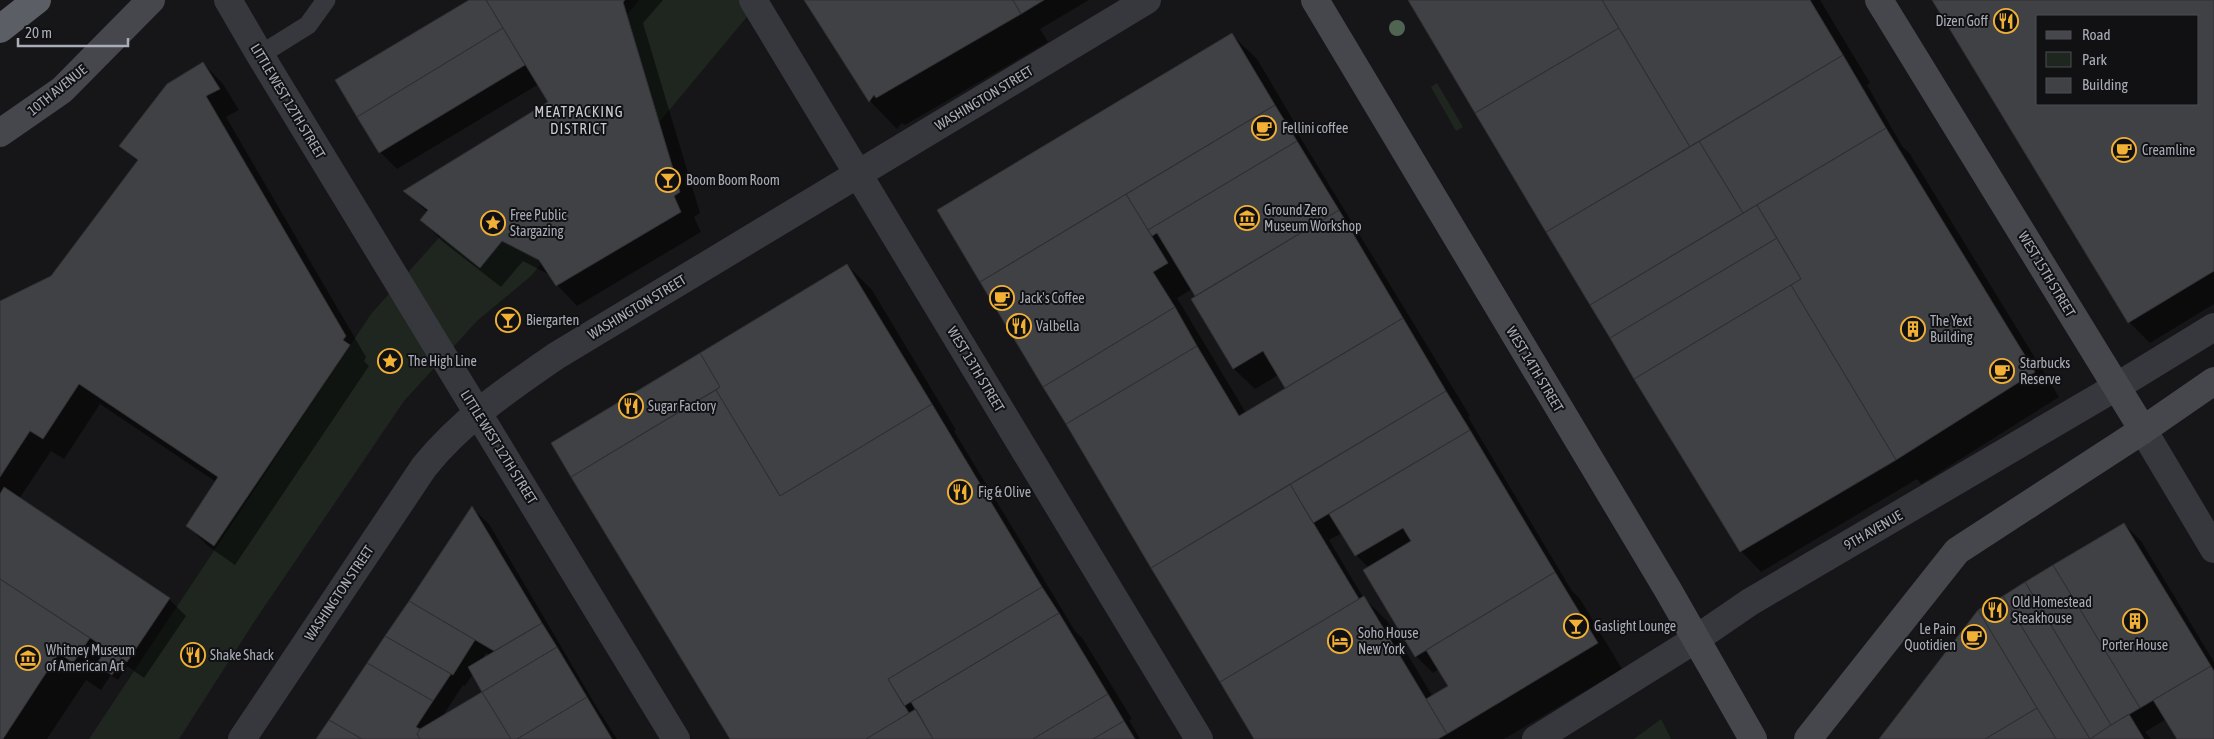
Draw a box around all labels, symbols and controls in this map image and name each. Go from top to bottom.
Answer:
restaurant icon: Dizen Goff [1993,8,2019,34]
place label: Dizen Goff [1935,13,1988,29]
scale bar [18,15,128,47]
legend [2036,15,2199,105]
text: 20 m [25,24,52,41]
text: Road [2082,26,2111,43]
street label: LITTLE WEST 12TH STREET [247,41,329,161]
text: Park [2082,51,2107,68]
street label: 10TH AVENUE [24,61,90,119]
street label: WASHINGTON STREET [932,62,1036,134]
text: Building [2082,76,2128,93]
district label: MEATPACKING DISTRICT [534,103,624,137]
cafe icon: Fellini coffee [1251,115,1277,141]
place label: Fellini coffee [1282,120,1348,136]
cafe icon: Creamline [2111,137,2137,163]
place label: Creamline [2142,142,2195,158]
bar icon: Boom Boom Room [655,167,681,193]
place label: Boom Boom Room [686,172,780,188]
place label: Ground Zero Museum Workshop [1264,202,1362,234]
museum icon: Ground Zero Museum Workshop [1234,205,1260,231]
place label: Free Public Stargazing [510,207,567,239]
place icon: Free Public Stargazing [480,210,506,236]
street label: WEST 15TH STREET [2015,229,2079,319]
street label: WASHINGTON STREET [585,271,689,343]
cafe icon: Jack's Coffee [989,285,1015,311]
place label: Jack's Coffee [1020,290,1085,306]
bar icon: Biergarten [495,307,521,333]
place label: Biergarten [526,312,579,328]
restaurant icon: Valbella [1006,313,1032,339]
place label: The Yext Building [1930,313,1973,345]
building icon: The Yext Building [1900,316,1926,342]
place label: Valbella [1036,318,1080,334]
street label: WEST 13TH STREET [944,324,1008,414]
street label: WEST 14TH STREET [1503,324,1567,414]
place icon: The High Line [377,348,403,374]
place label: The High Line [408,353,477,369]
place label: Starbucks Reserve [2020,355,2070,387]
cafe icon: Starbucks Reserve [1989,358,2015,384]
street label: LITTLE WEST 12TH STREET [457,387,541,507]
restaurant icon: Sugar Factory [618,393,644,419]
place label: Sugar Factory [648,398,717,414]
restaurant icon: Fig & Olive [947,479,973,505]
place label: Fig & Olive [978,484,1031,500]
street label: 9TH AVENUE [1841,507,1905,553]
street label: WASHINGTON STREET [301,542,377,644]
place label: Old Homestead Steakhouse [2012,594,2092,626]
restaurant icon: Old Homestead Steakhouse [1982,597,2008,623]
building icon: Porter House [2122,608,2148,634]
bar icon: Gaslight Lounge [1563,613,1589,639]
place label: Gaslight Lounge [1594,618,1676,634]
place label: Le Pain Quotidien [1904,621,1956,653]
cafe icon: Le Pain Quotidien [1961,624,1987,650]
place label: Soho House New York [1358,625,1419,657]
hotel icon: Soho House New York [1327,628,1353,654]
place label: Porter House [2102,637,2168,653]
place label: Whitney Museum of American Art [46,642,135,674]
restaurant icon: Shake Shack [180,642,206,668]
museum icon: Whitney Museum of American Art [15,645,41,671]
place label: Shake Shack [210,647,274,663]

